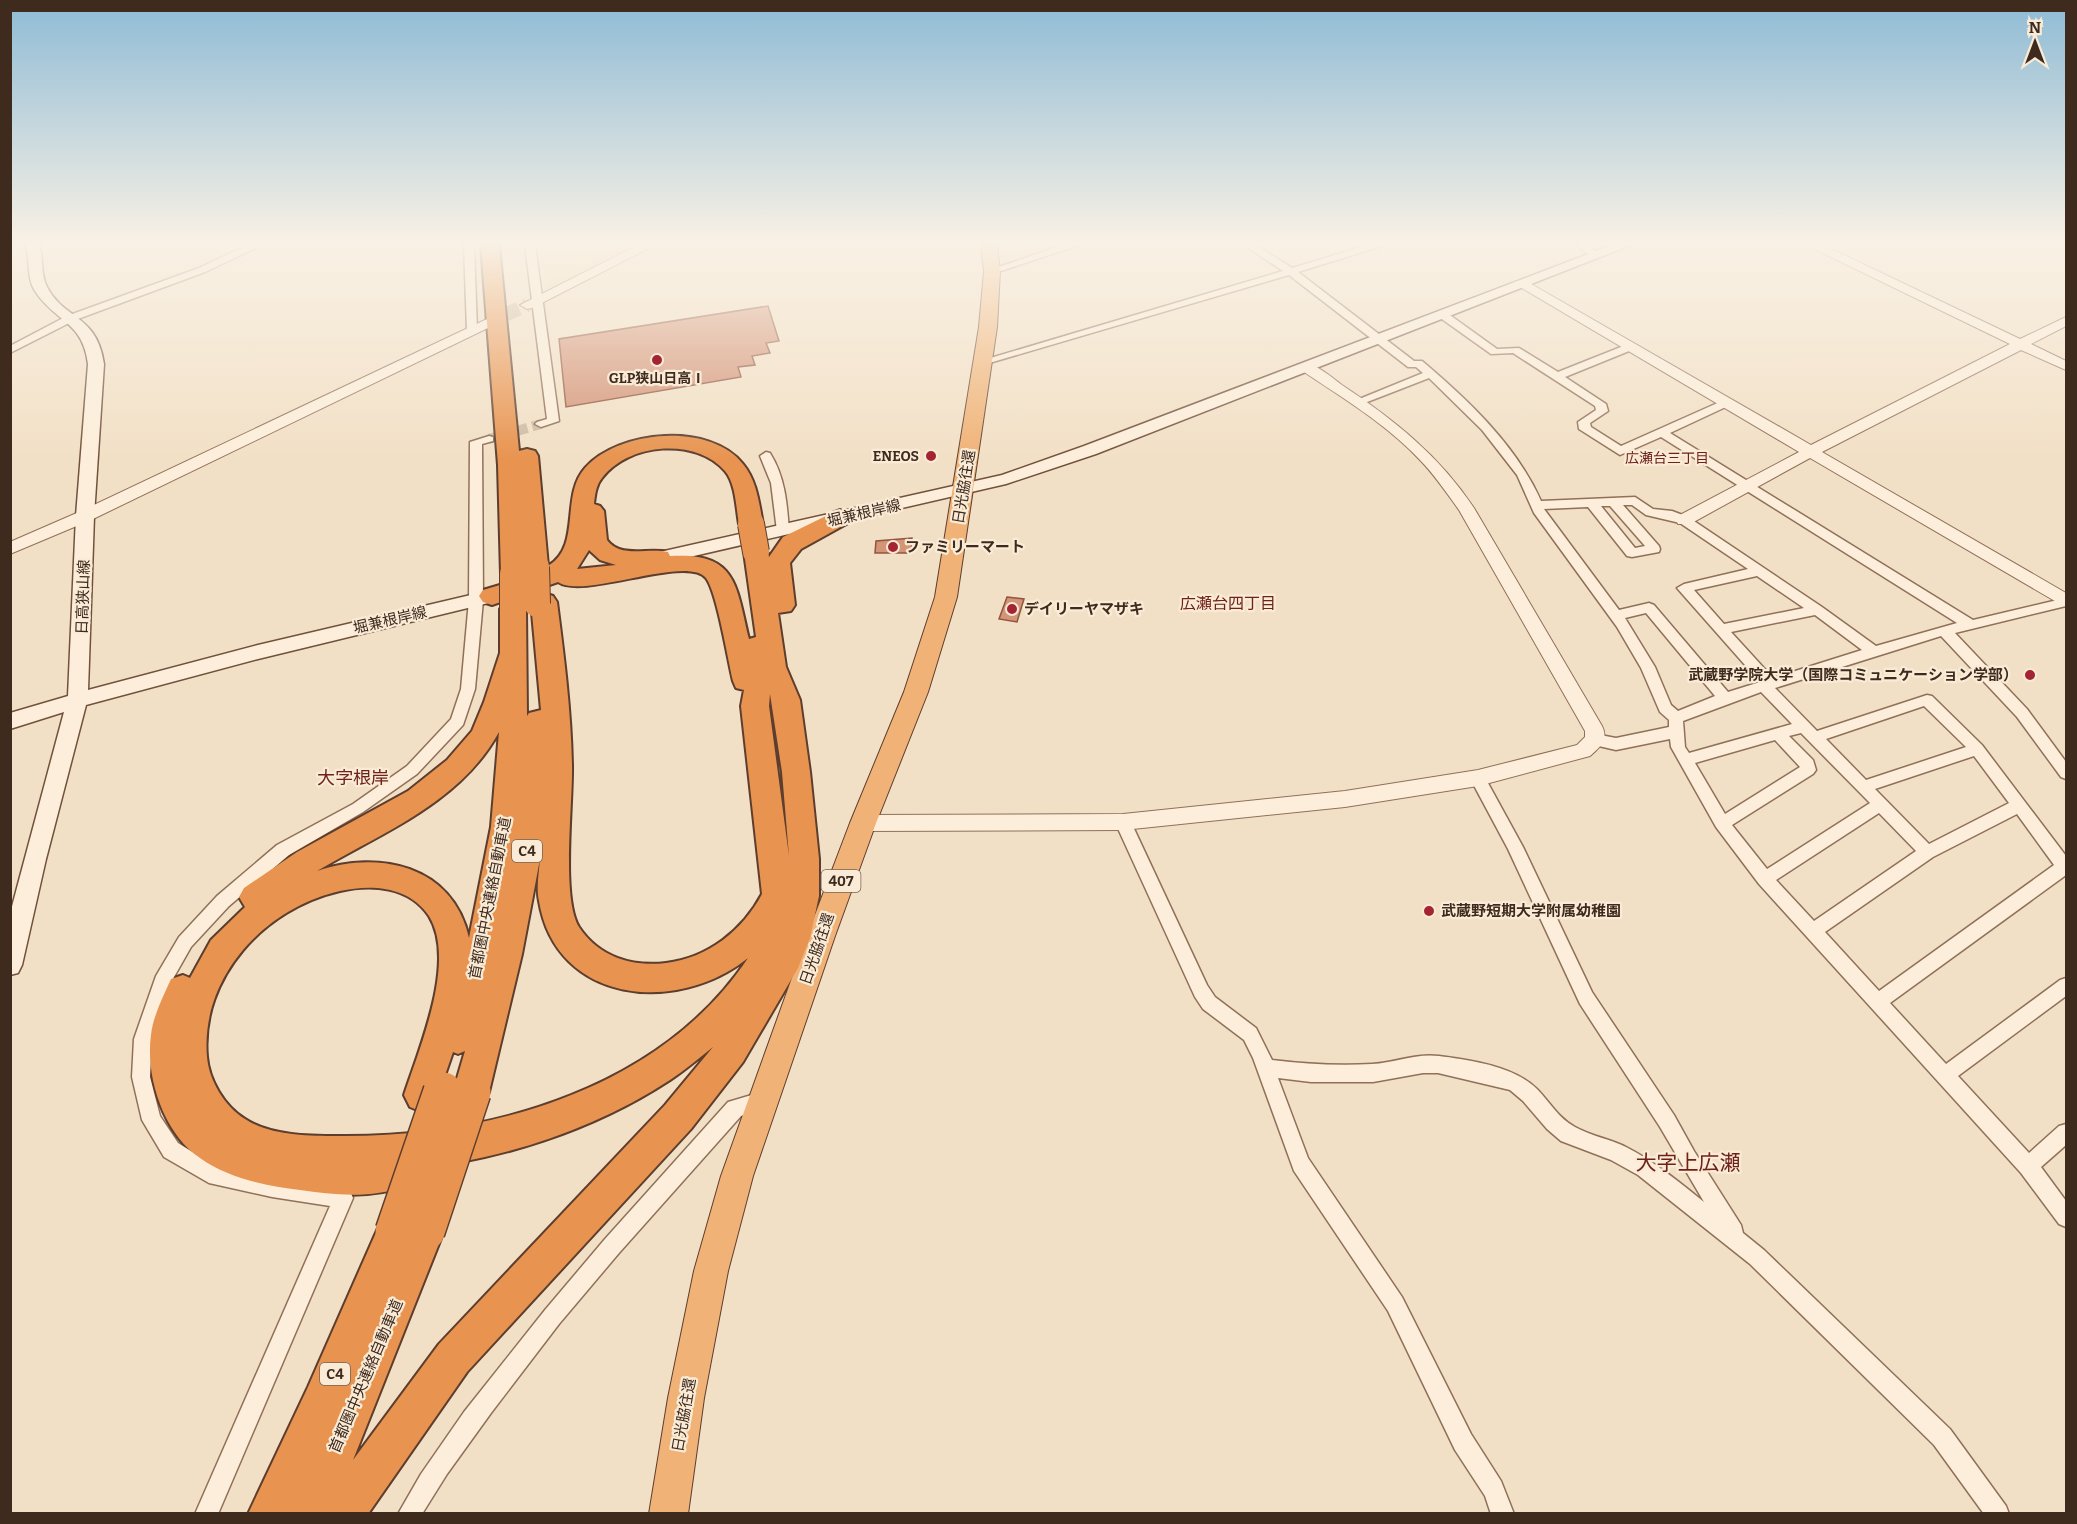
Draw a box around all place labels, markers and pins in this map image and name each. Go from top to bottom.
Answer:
marker: GLP狭山日高Ⅰ [650,353,664,367]
place label: GLP狭山日高Ⅰ [609,370,705,387]
place label: ENEOS [873,448,919,465]
marker: ENEOS [924,449,938,463]
place label: ファミリーマート [905,538,1025,556]
marker: ファミリーマート [886,540,900,554]
place label: デイリーヤマザキ [1024,600,1144,618]
marker: デイリーヤマザキ [1005,602,1019,616]
place label: 武蔵野学院大学（国際コミュニケーション学部） [1688,666,2018,684]
marker: 武蔵野学院大学（国際コミュニケーション学部） [2023,668,2037,682]
place label: 武蔵野短期大学附属幼稚園 [1441,902,1621,920]
marker: 武蔵野短期大学附属幼稚園 [1422,904,1436,918]

